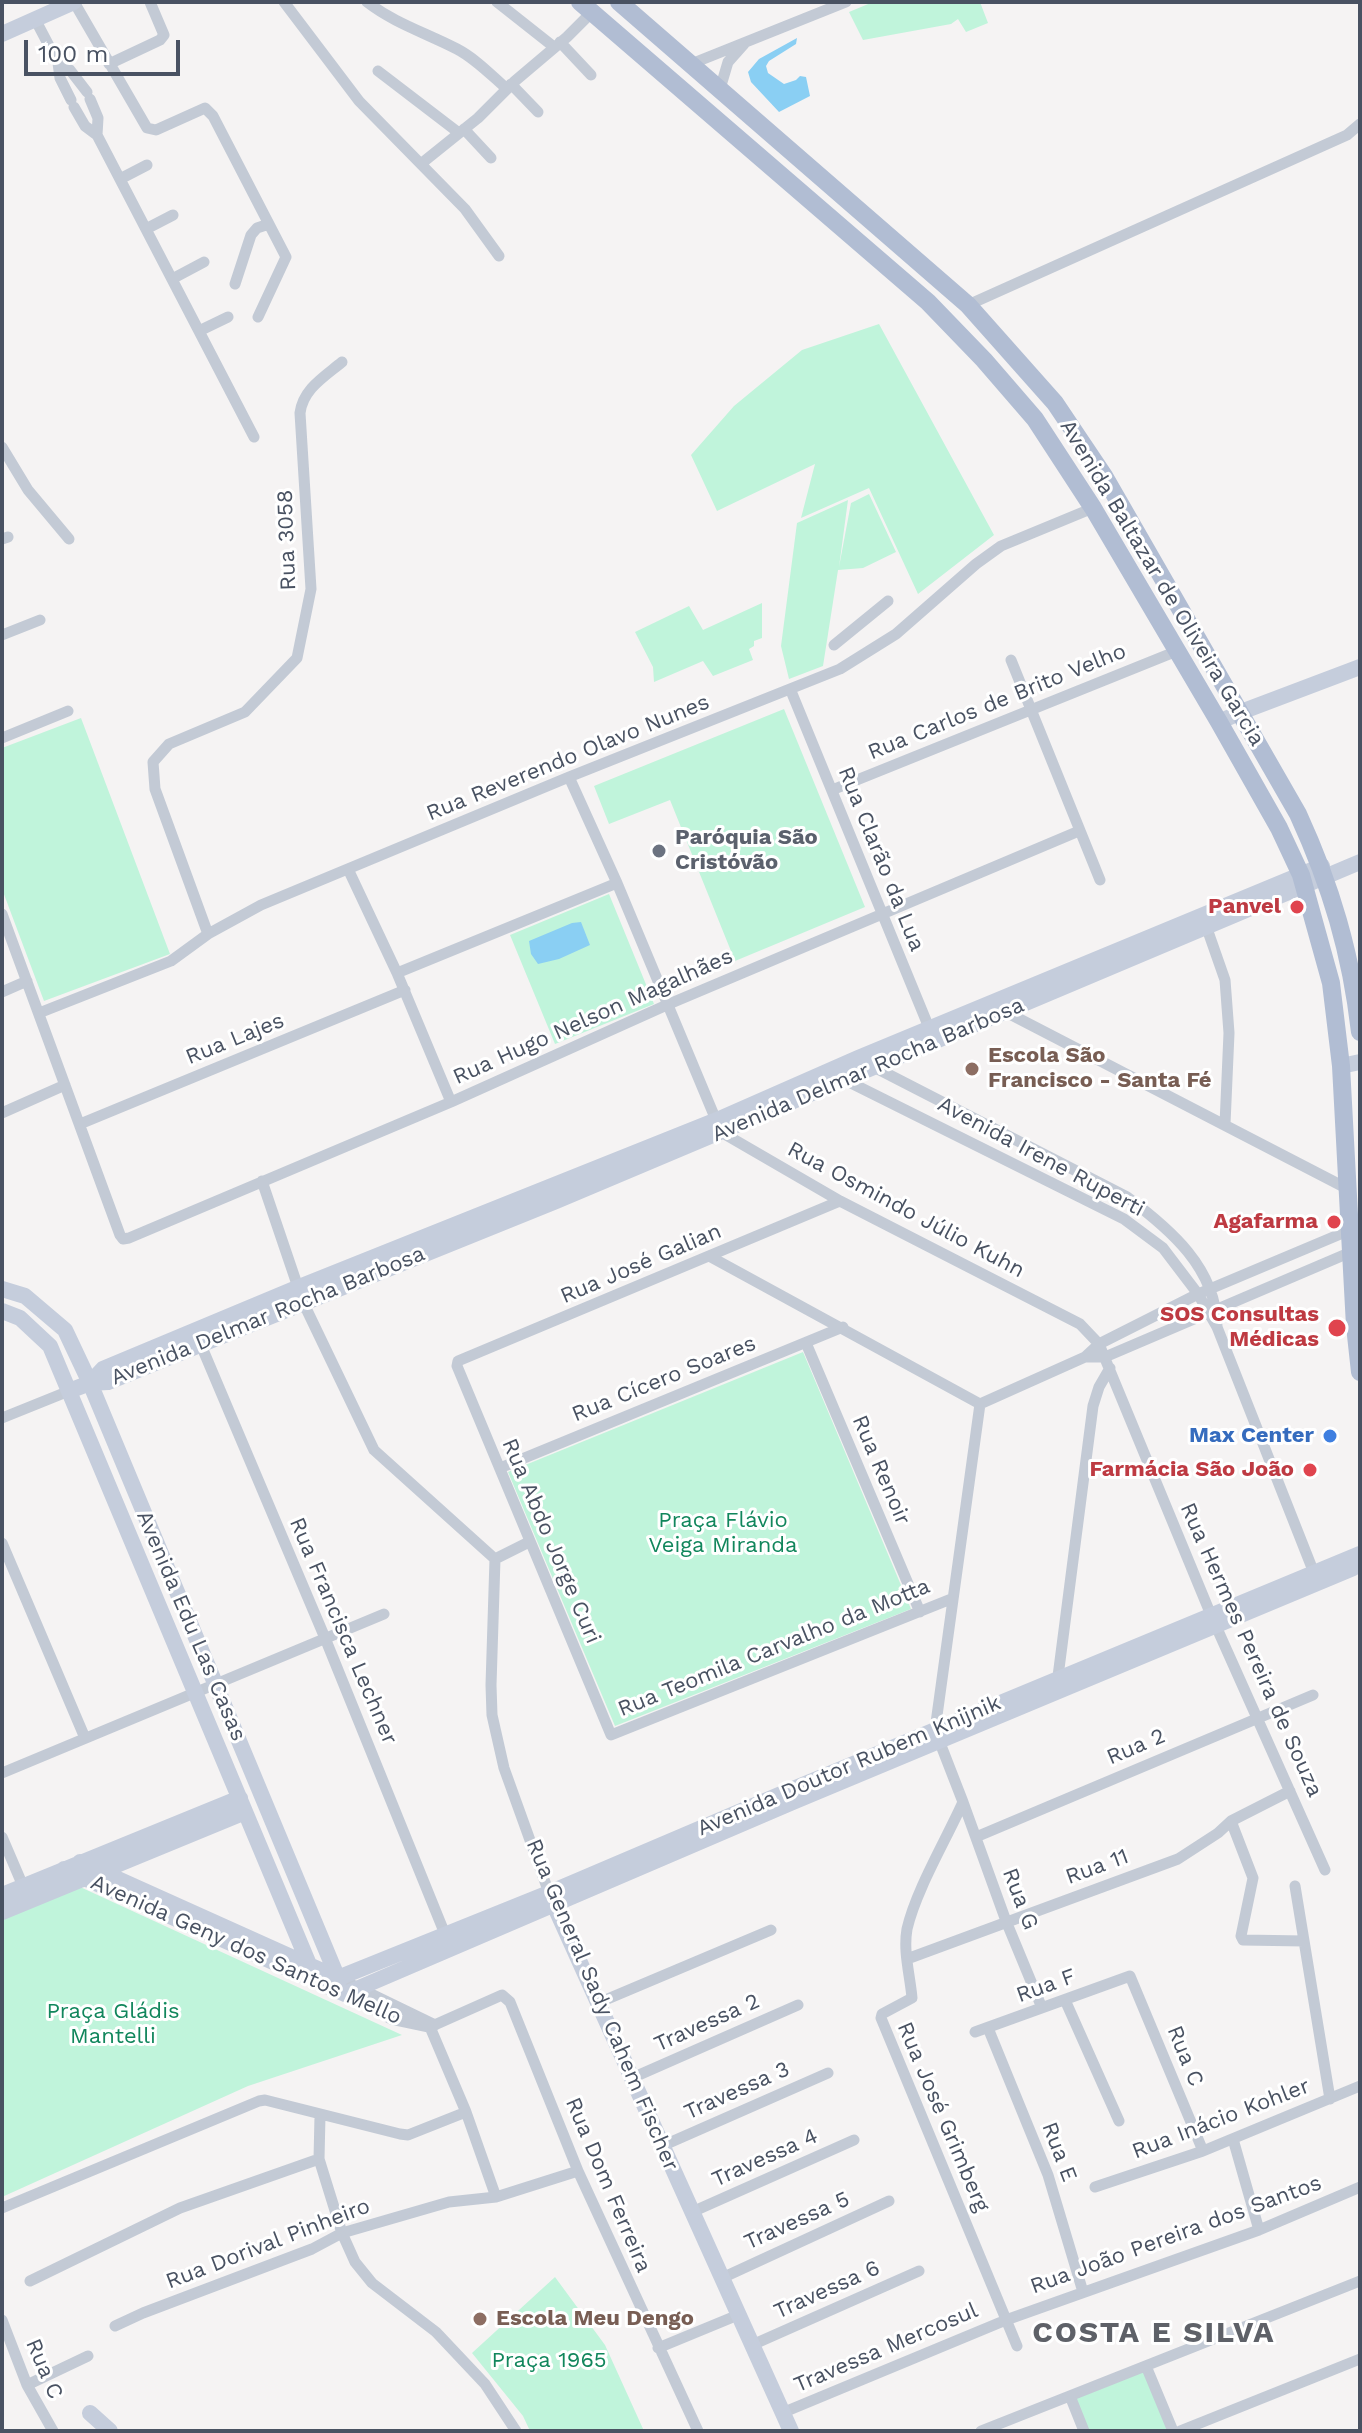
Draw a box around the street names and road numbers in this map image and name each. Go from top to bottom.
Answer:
street label: Avenida Baltazar de Oliveira Garcia [1054,415,1270,751]
street label: Rua 3058 [272,489,302,591]
street label: Rua Carlos de Brito Velho [864,638,1130,766]
street label: Rua Reverendo Olavo Nunes [423,689,713,827]
street label: Rua Clarão da Lua [832,763,930,955]
street label: Rua Hugo Nelson Magalhães [449,943,737,1091]
street label: Avenida Delmar Rocha Barbosa [708,992,1028,1148]
street label: Rua Lajes [182,1007,288,1071]
street label: Avenida Irene Ruperti [933,1091,1149,1223]
street label: Rua Osmindo Júlio Kuhn [783,1136,1029,1284]
street label: Rua José Galian [557,1218,725,1310]
street label: Avenida Delmar Rocha Barbosa [107,1241,429,1391]
street label: Rua Cícero Soares [568,1330,760,1428]
street label: Rua Renoir [846,1411,916,1529]
street label: Rua Abdo Jorge Curi [496,1435,606,1647]
street label: Rua Hermes Pereira de Souza [1174,1499,1328,1801]
street label: Avenida Edu Las Casas [130,1507,252,1745]
street label: Rua Francisca Lechner [283,1514,403,1748]
street label: Rua Teomila Carvalho da Motta [614,1573,934,1723]
street label: Avenida Doutor Rubem Knijnik [693,1690,1005,1842]
street label: Rua 2 [1103,1723,1169,1771]
street label: Rua General Sady Cahem Fischer [520,1835,684,2175]
street label: Rua 11 [1062,1843,1132,1891]
street label: Rua G [996,1864,1044,1934]
street label: Avenida Geny dos Santos Mello [87,1869,405,2031]
street label: Rua F [1013,1963,1079,2009]
street label: Travessa 2 [650,1988,764,2058]
street label: Rua José Grimberg [891,2018,995,2216]
street label: Rua C [1161,2022,1209,2090]
street label: Travessa 3 [680,2056,794,2126]
street label: Rua Inácio Kohler [1129,2073,1313,2165]
street label: Rua Dom Ferreira [559,2093,657,2277]
street label: Rua E [1036,2118,1082,2186]
street label: Travessa 4 [708,2123,822,2193]
street label: Rua João Pereira dos Santos [1027,2170,1325,2300]
street label: Travessa 5 [740,2186,854,2256]
street label: Rua Dorival Pinheiro [162,2193,374,2295]
street label: Travessa 6 [770,2255,884,2325]
street label: Travessa Mercosul [790,2297,982,2399]
street label: Rua C [20,2335,68,2403]

